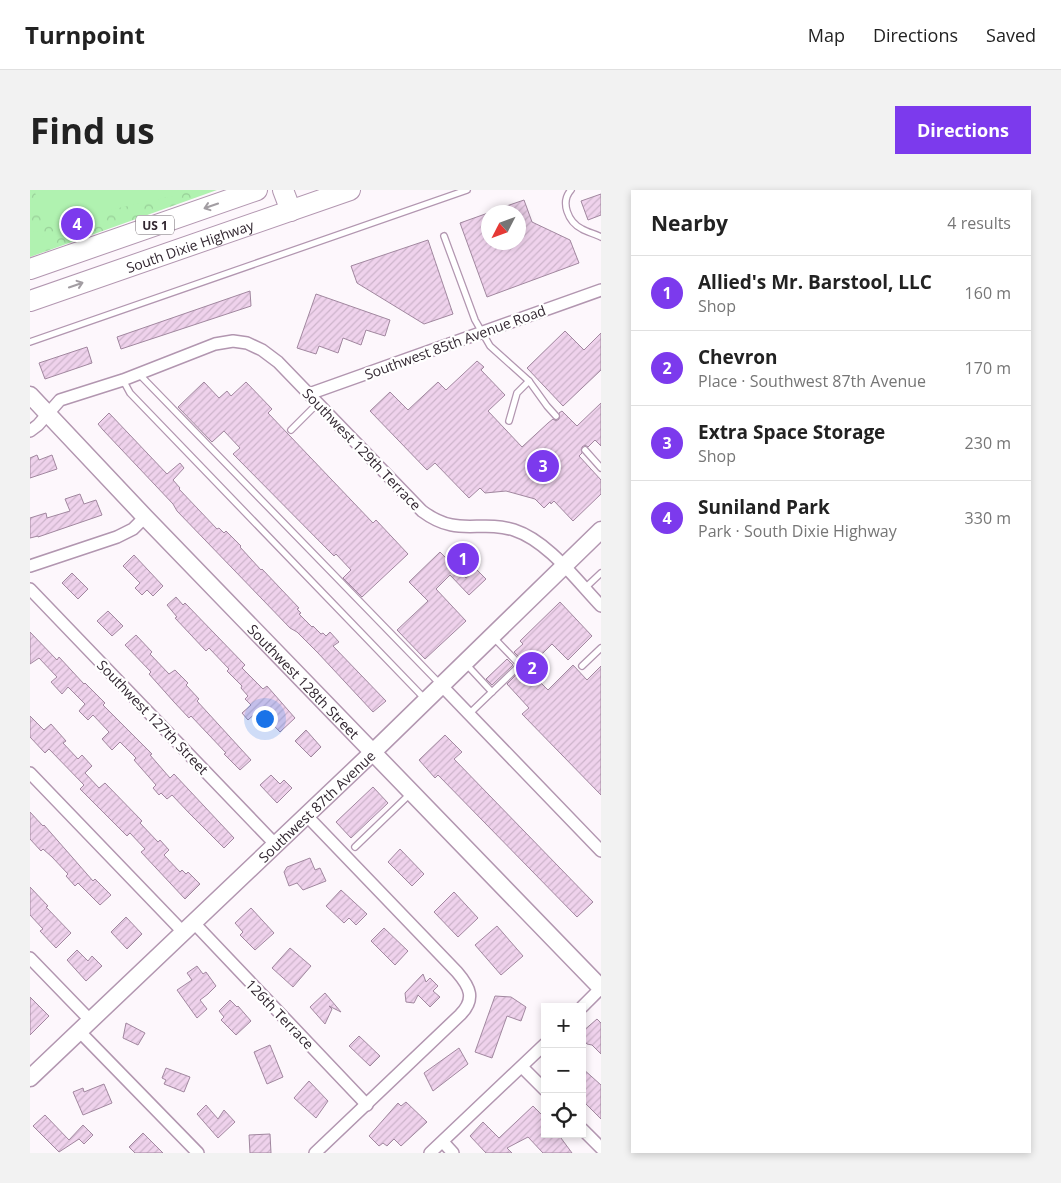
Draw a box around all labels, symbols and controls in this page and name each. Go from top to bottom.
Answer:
text: Turnpoint [25,18,145,51]
text: Map [808,23,845,47]
text: Directions [873,23,958,47]
text: Saved [986,23,1036,47]
button: Directions [895,106,1031,154]
text: Find us [30,107,155,154]
one-way arrow [204,202,220,211]
pin: 4 [61,205,93,243]
north arrow [481,205,526,250]
text: Nearby [651,209,728,237]
text: 4 results [947,212,1011,234]
street label: South Dixie Highway [123,214,257,277]
road number: US 1 [136,216,174,234]
text: Allied's Mr. Barstool, LLC [698,269,932,295]
one-way arrow [68,280,83,289]
text: 1 [662,282,672,304]
text: 160 m [965,282,1011,304]
text: Shop [698,295,736,317]
street label: Southwest 85th Avenue Road [362,300,548,384]
text: Chevron [698,344,778,370]
text: 2 [662,357,672,379]
text: 170 m [965,357,1011,379]
text: Place · Southwest 87th Avenue [698,370,926,392]
street label: Southwest 129th Terrace [299,384,425,514]
text: Extra Space Storage [698,419,885,445]
text: 3 [662,432,672,454]
text: 230 m [965,432,1011,454]
text: Shop [698,445,736,467]
pin: 3 [527,447,559,485]
text: Suniland Park [698,494,830,520]
text: 4 [662,507,672,529]
text: 330 m [965,507,1011,529]
text: Park · South Dixie Highway [698,520,897,542]
pin: 1 [447,540,479,578]
street label: Southwest 128th Street [244,620,364,743]
pin: 2 [516,649,548,687]
street label: Southwest 127th Street [93,656,213,778]
your location [252,706,278,732]
street label: Southwest 87th Avenue [254,746,379,866]
street label: 126th Terrace [242,975,318,1053]
map controls [541,1003,586,1138]
button: + [541,1003,586,1048]
button: − [541,1048,586,1093]
button: locate [541,1093,586,1138]

